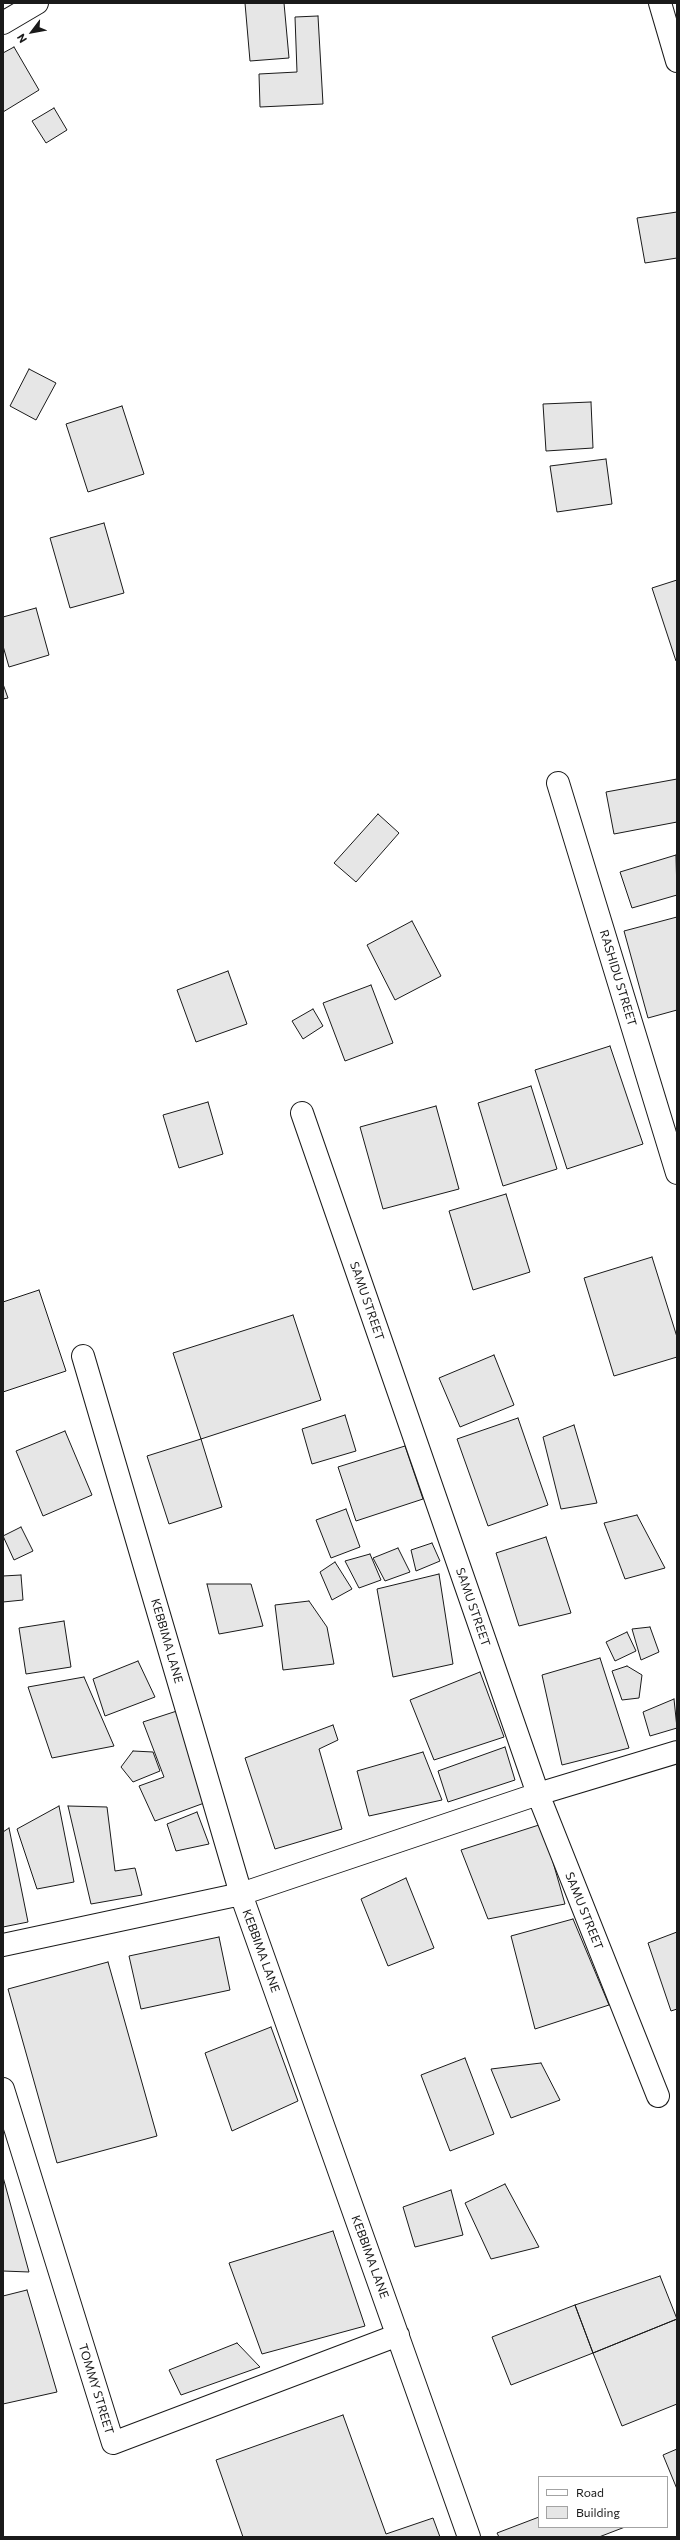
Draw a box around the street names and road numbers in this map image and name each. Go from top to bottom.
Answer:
street label: RASHIDU STREET [596,928,640,1028]
street label: SAMU STREET [347,1260,387,1342]
street label: SAMU STREET [453,1566,493,1648]
street label: KEBBIMA LANE [148,1597,186,1685]
street label: SAMU STREET [562,1870,606,1952]
street label: KEBBIMA LANE [239,1907,283,1995]
street label: KEBBIMA LANE [348,2213,392,2301]
street label: TOMMY STREET [75,2342,117,2436]

